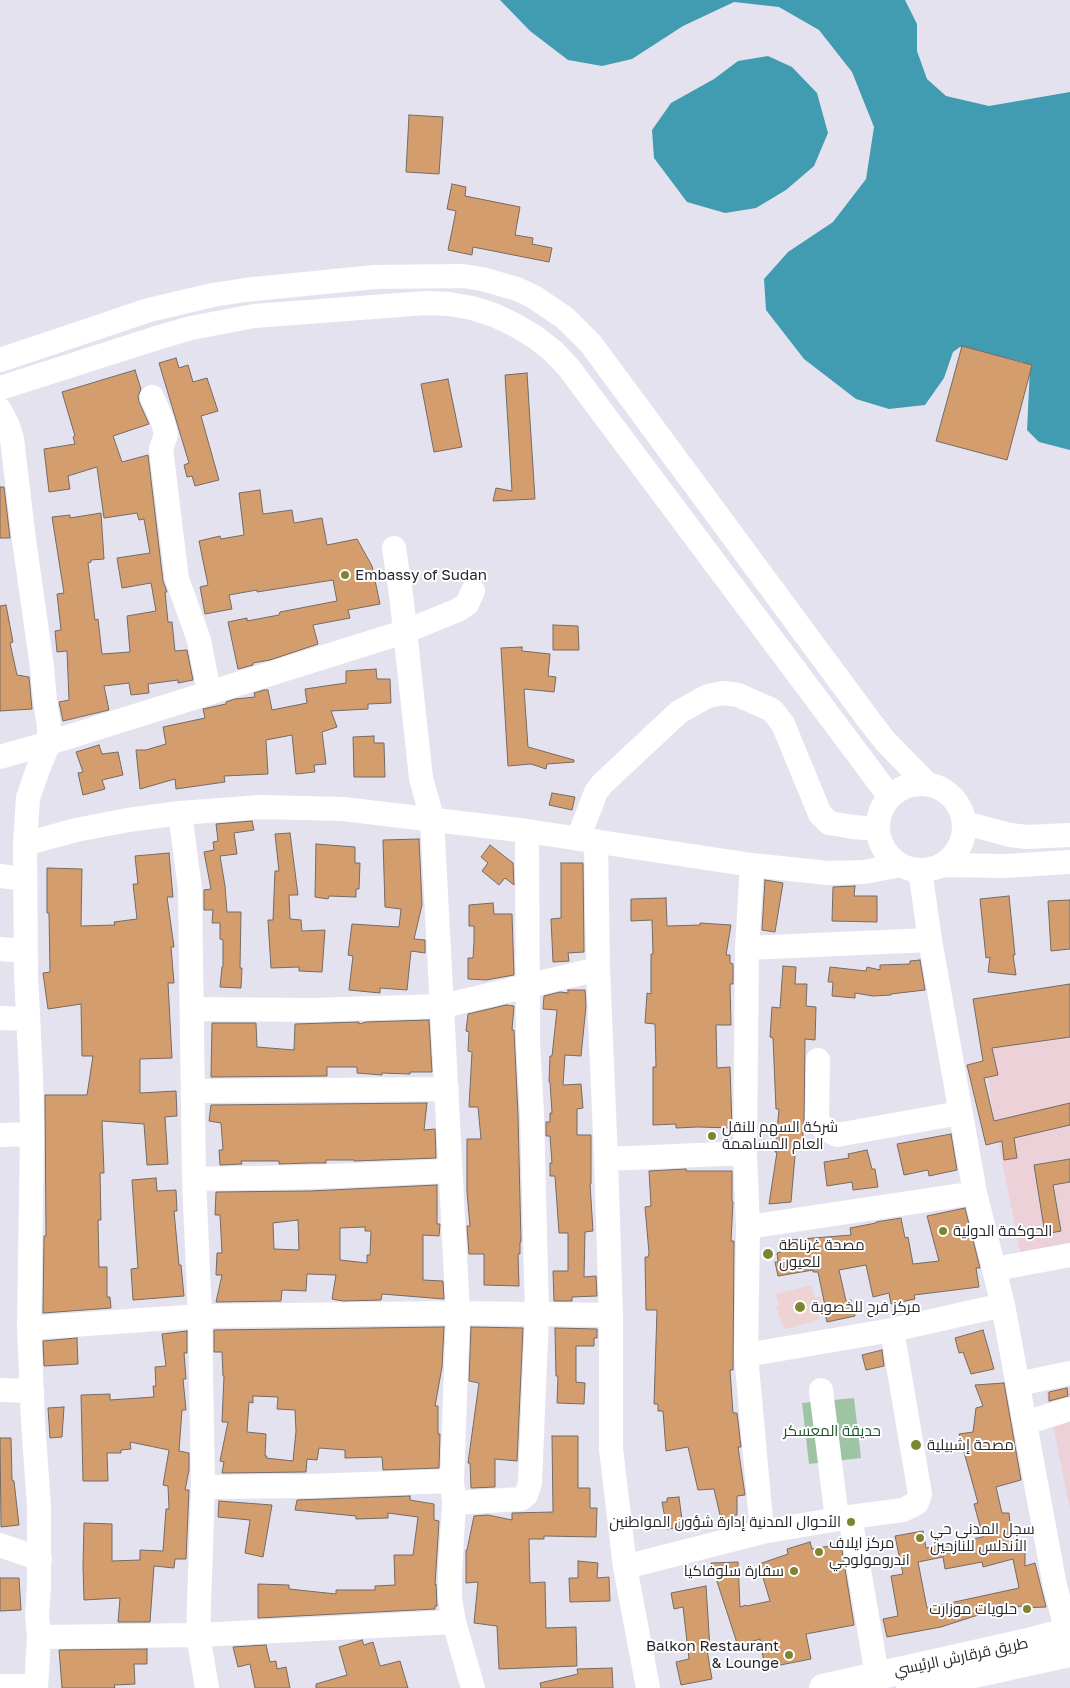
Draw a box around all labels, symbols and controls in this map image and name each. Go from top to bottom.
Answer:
place label: Embassy of Sudan [355,566,487,584]
marker: Embassy of Sudan [339,569,351,581]
place label: شركة السهم للنقل العام المساهمة [722,1118,838,1153]
marker: شركة السهم للنقل العام المساهمة [706,1130,718,1142]
place label: الحوكمة الدولية [953,1222,1052,1240]
marker: الحوكمة الدولية [937,1225,949,1237]
place label: مصحة غرناطة للعيون [779,1236,865,1271]
marker: مصحة غرناطة للعيون [761,1247,775,1261]
place label: مركز فرح للخصوبة [811,1298,921,1316]
marker: مركز فرح للخصوبة [793,1300,807,1314]
park label: حديقة المعسكر [783,1422,881,1440]
place label: مصحة إشبيلية [927,1436,1014,1454]
marker: مصحة إشبيلية [909,1438,923,1452]
place label: الأحوال المدنية إدارة شؤون المواطنين [609,1513,841,1531]
marker: الأحوال المدنية إدارة شؤون المواطنين [845,1516,857,1528]
place label: سجل المدني حي الأندلس للنازحين [930,1520,1035,1555]
marker: سجل المدني حي الأندلس للنازحين [914,1532,926,1544]
place label: مركز ايلاف اندرومولوجي [829,1534,910,1569]
marker: مركز ايلاف اندرومولوجي [813,1546,825,1558]
place label: سفارة سلوفاكيا [684,1562,784,1580]
marker: سفارة سلوفاكيا [788,1565,800,1577]
place label: حلويات موزارت [929,1600,1017,1618]
marker: حلويات موزارت [1021,1603,1033,1615]
street label: طريق قرقارش الرئيسي [892,1634,1030,1680]
place label: Balkon Restaurant & Lounge [646,1637,779,1672]
marker: Balkon Restaurant & Lounge [783,1649,795,1661]

